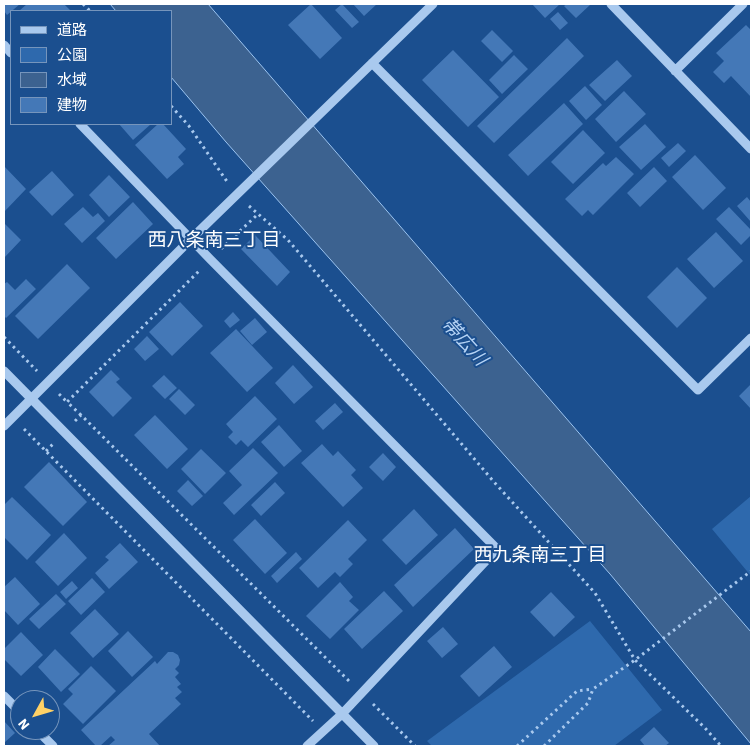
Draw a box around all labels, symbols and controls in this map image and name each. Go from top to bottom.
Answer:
legend [10,10,172,125]
text: 道路 [57,20,87,41]
text: 公園 [57,45,87,66]
text: 水域 [57,70,87,91]
text: 建物 [57,95,87,116]
district label: 西八条南三丁目 [148,231,280,253]
water label: 帯広川 [435,314,491,372]
district label: 西九条南三丁目 [474,546,606,568]
north arrow [10,690,60,740]
text: N [13,714,35,734]

